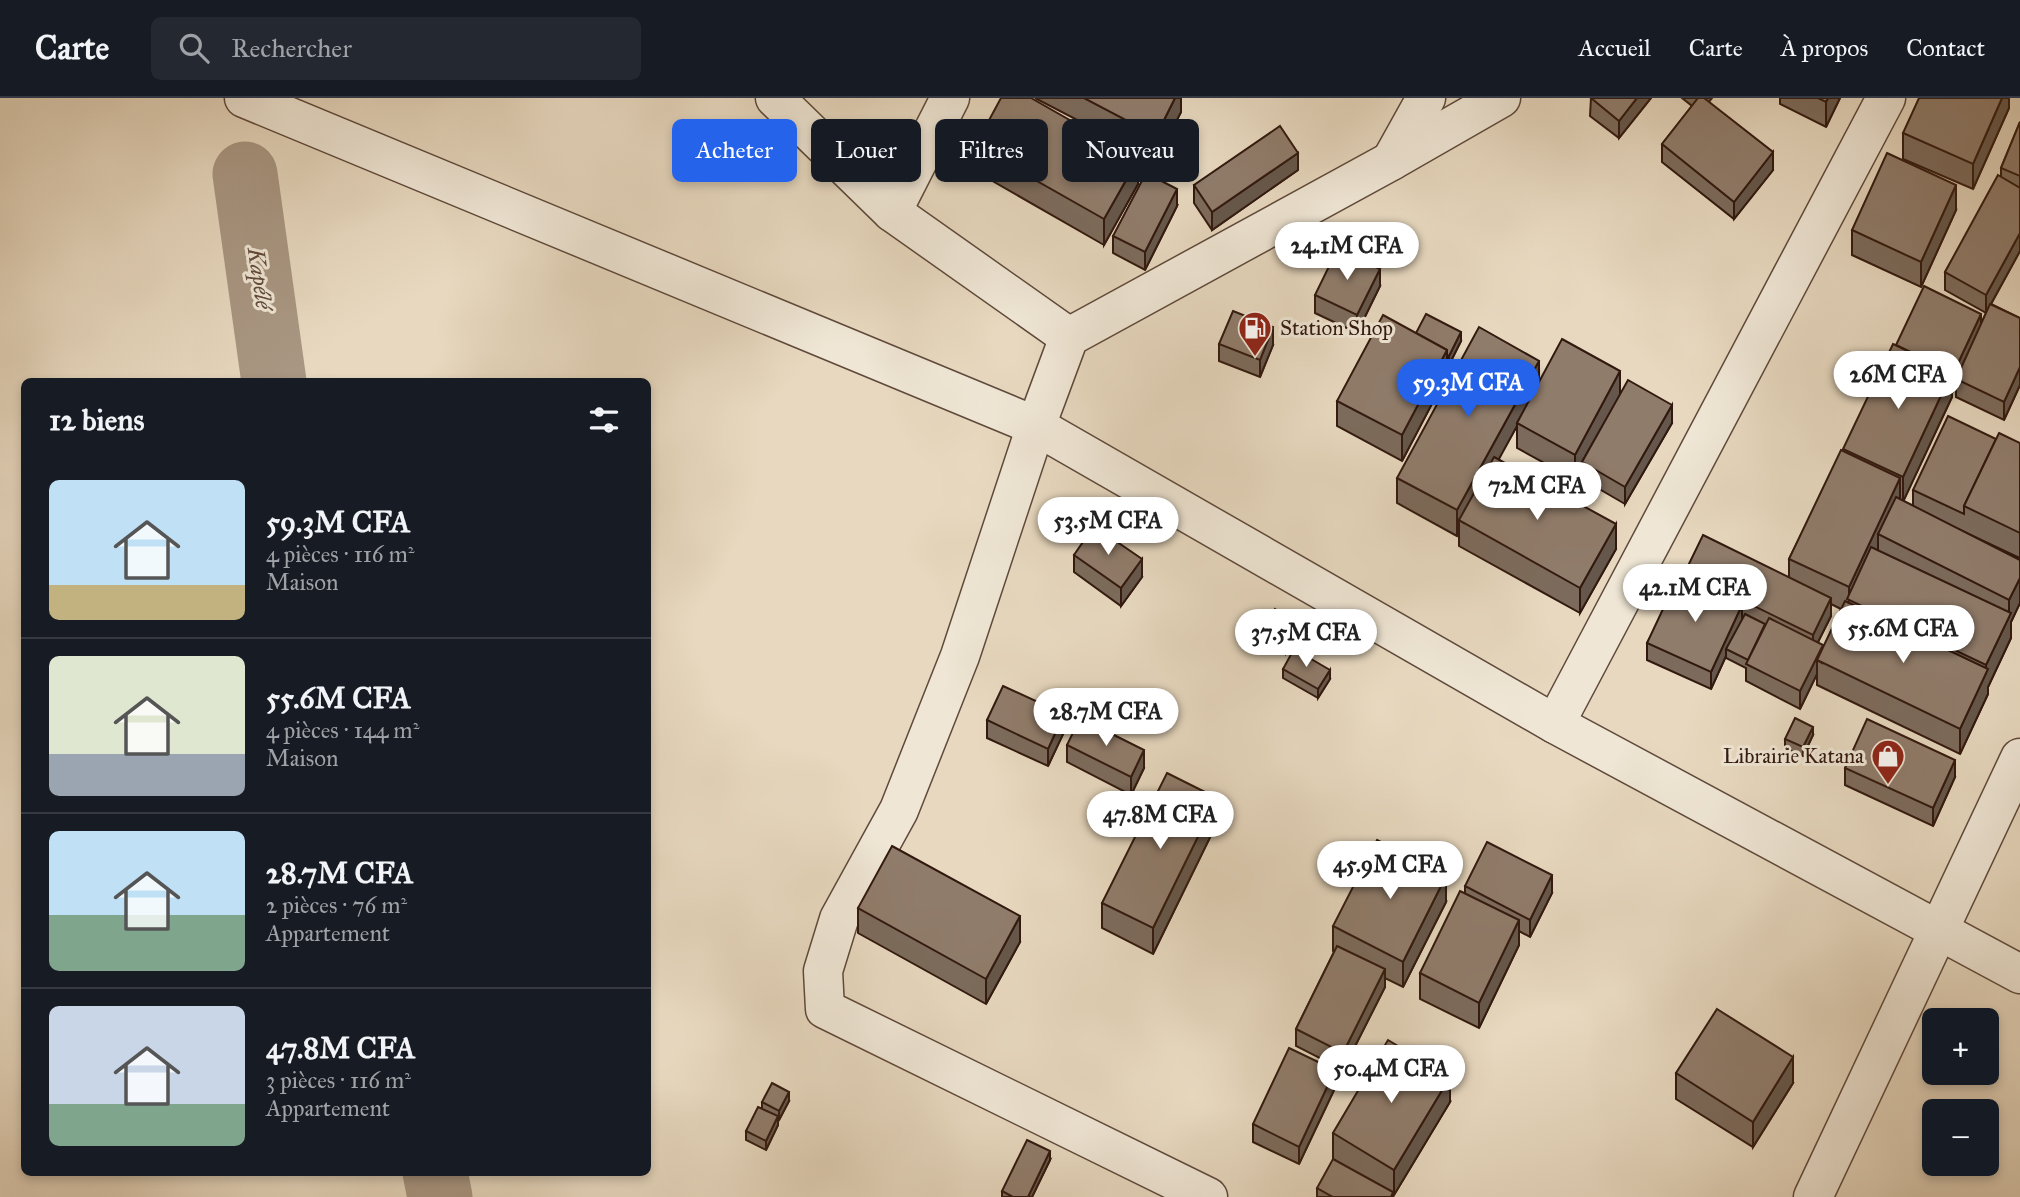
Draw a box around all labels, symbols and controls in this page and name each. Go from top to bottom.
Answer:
search box [151,17,641,80]
text: Carte [35,28,109,68]
icon: search [175,29,213,67]
text: Rechercher [231,32,352,64]
text: Accueil [1579,33,1651,63]
text: Carte [1689,33,1743,63]
text: À propos [1781,33,1868,63]
text: Contact [1906,33,1985,63]
chip: Acheter [672,119,797,182]
chip: Louer [811,119,921,182]
chip: Filtres [935,119,1048,182]
chip: Nouveau [1062,119,1199,182]
pin: 24.1M CFA [1267,222,1427,282]
text: 24.1M CFA [1291,231,1403,259]
water label: Kapélé [241,245,279,314]
fuel station icon: Station Shop [1236,309,1274,358]
place label: Station Shop [1280,315,1393,341]
pin: 26M CFA [1833,352,1963,411]
pin: 59.3M CFA [1388,360,1548,419]
text: 26M CFA [1850,360,1946,388]
text: 59.3M CFA [1413,368,1523,396]
icon: filters [585,401,623,439]
text: 12 biens [49,402,144,438]
pin: 72M CFA [1472,462,1602,522]
text: 72M CFA [1488,471,1586,499]
pin: 53.5M CFA [1028,498,1188,557]
text: 59.3M CFA [266,504,410,540]
text: 53.5M CFA [1054,506,1162,534]
icon: home [105,508,189,592]
text: 4 pièces · 116 m² [266,540,415,568]
pin: 42.1M CFA [1615,564,1775,624]
text: Maison [266,568,338,596]
text: 42.1M CFA [1639,573,1751,601]
pin: 55.6M CFA [1823,606,1983,665]
pin: 37.5M CFA [1226,610,1386,669]
text: 55.6M CFA [1847,614,1959,642]
text: 37.5M CFA [1251,618,1361,646]
text: 55.6M CFA [266,680,411,716]
icon: home [105,684,189,768]
pin: 28.7M CFA [1026,688,1186,748]
text: 28.7M CFA [1050,697,1162,725]
text: 4 pièces · 144 m² [266,716,419,744]
shop icon: Librairie Katana [1869,737,1907,786]
place label: Librairie Katana [1723,743,1864,769]
text: Maison [266,744,338,772]
pin: 47.8M CFA [1080,792,1240,851]
text: 47.8M CFA [1103,800,1217,828]
pin: 45.9M CFA [1310,842,1470,901]
text: 45.9M CFA [1333,850,1447,878]
text: 28.7M CFA [266,855,413,891]
icon: home [105,859,189,943]
text: 2 pièces · 76 m² [266,891,407,919]
text: Appartement [266,919,390,947]
map controls [1922,1008,1999,1176]
button: + [1922,1008,1999,1085]
text: 47.8M CFA [266,1030,415,1066]
icon: home [105,1034,189,1118]
pin: 50.4M CFA [1311,1046,1471,1105]
text: 50.4M CFA [1333,1054,1449,1082]
text: 3 pièces · 116 m² [266,1066,411,1094]
text: Appartement [266,1094,390,1122]
button: − [1922,1099,1999,1176]

